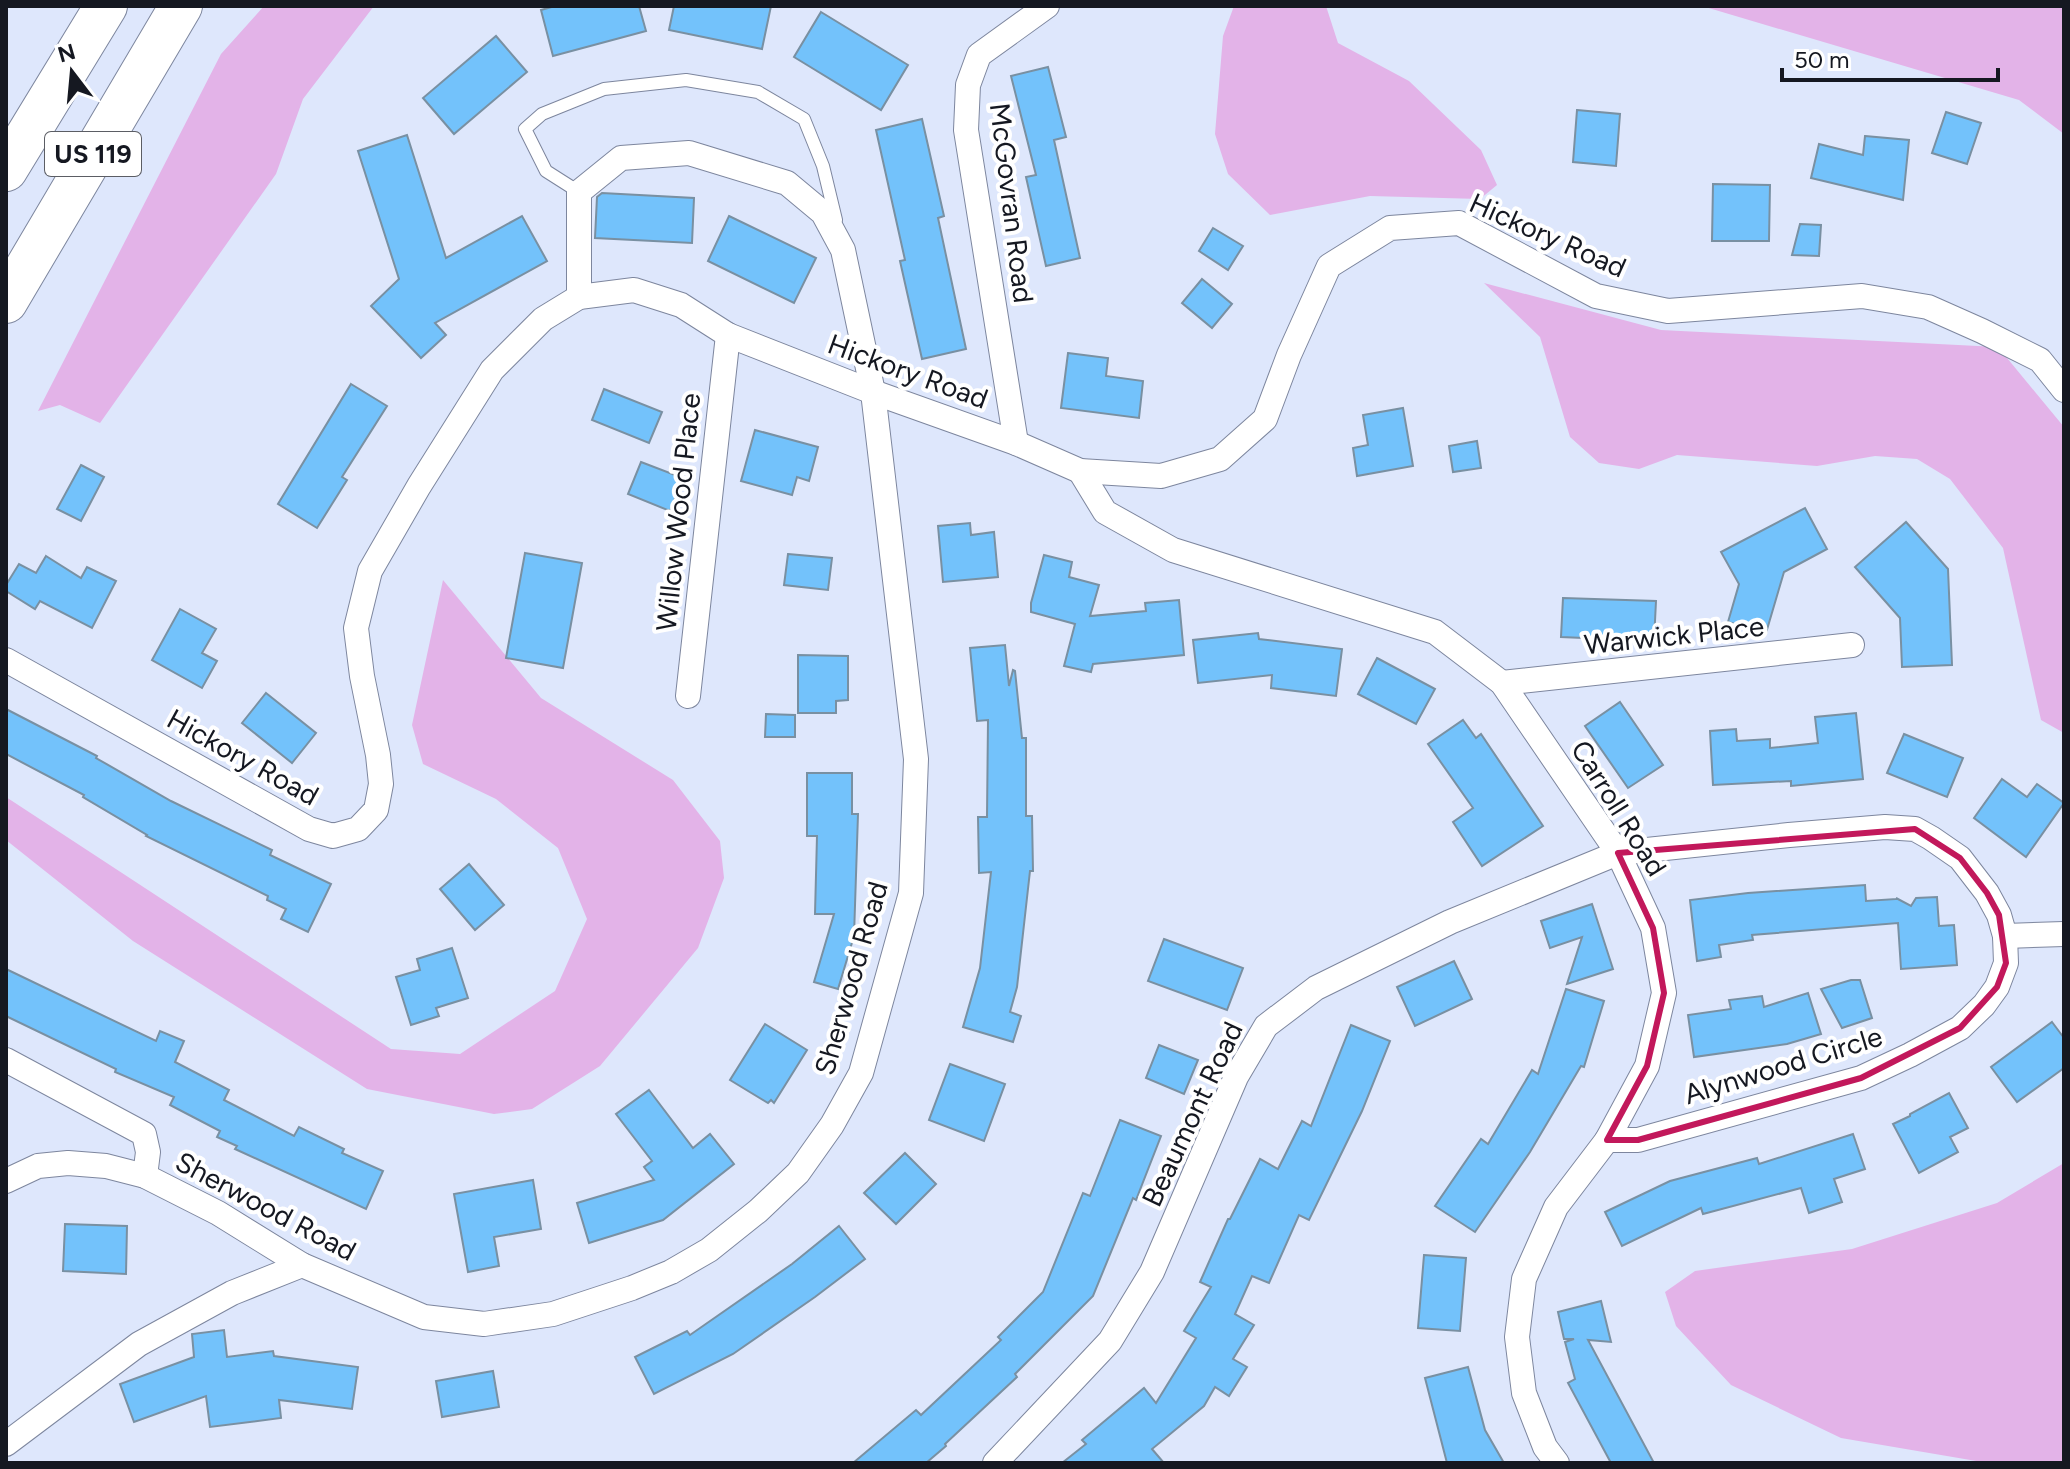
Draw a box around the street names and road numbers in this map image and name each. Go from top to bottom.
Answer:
street label: McGovran Road [983,101,1041,305]
road number: US 119 [45,132,141,176]
street label: Hickory Road [1464,185,1632,285]
street label: Hickory Road [823,326,993,416]
street label: Willow Wood Place [649,391,707,633]
street label: Warwick Place [1582,609,1766,661]
street label: Hickory Road [161,701,325,813]
street label: Carroll Road [1564,734,1674,882]
street label: Sherwood Road [807,877,895,1079]
street label: Beaumont Road [1134,1016,1250,1212]
street label: Alynwood Circle [1680,1019,1886,1111]
street label: Sherwood Road [170,1144,362,1268]

